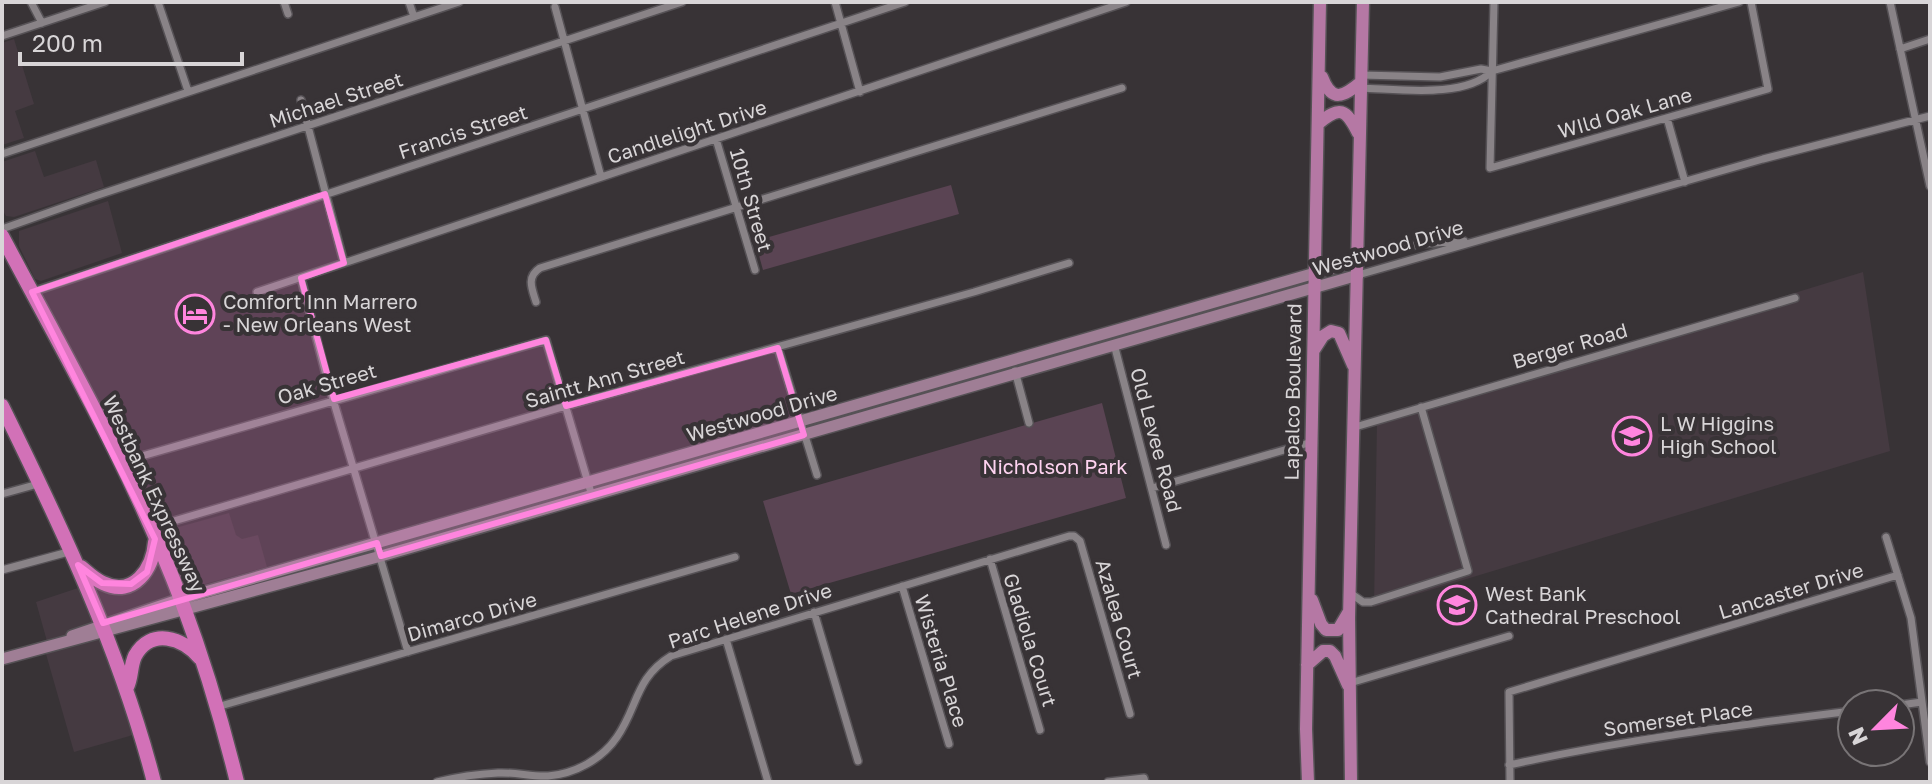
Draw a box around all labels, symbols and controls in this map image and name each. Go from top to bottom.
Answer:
scale bar [20,16,242,66]
text: 200 m [32,28,103,57]
street label: Michael Street [266,66,406,132]
street label: WIld Oak Lane [1555,81,1694,143]
street label: Candlelight Drive [604,94,769,168]
street label: Francis Street [395,99,530,163]
street label: 10th Street [726,145,778,254]
street label: Westwood Drive [1310,214,1466,280]
place label: Comfort Inn Marrero - New Orleans West [223,289,418,336]
hotel icon: Comfort Inn Marrero - New Orleans West [174,293,216,335]
street label: Lapalco Boulevard [1278,303,1306,481]
street label: Berger Road [1510,317,1630,373]
street label: Saintt Ann Street [522,344,687,412]
street label: Oak Street [275,357,379,409]
street label: Old Levee Road [1126,365,1188,515]
street label: Westwood Drive [684,380,840,446]
street label: Westbank Expressway [99,391,211,596]
place label: L W Higgins High School [1660,411,1777,458]
school or university icon: L W Higgins High School [1611,415,1653,457]
park label: Nicholson Park [982,454,1128,478]
street label: Azalea Court [1091,556,1148,681]
street label: Lancaster Drive [1715,557,1866,623]
street label: Gladiola Court [999,570,1063,709]
street label: Parc Helene Drive [665,577,835,653]
place label: West Bank Cathedral Preschool [1485,581,1681,628]
school or university icon: West Bank Cathedral Preschool [1436,584,1478,626]
street label: Dimarco Drive [404,586,539,646]
street label: Wisteria Place [910,591,974,730]
north arrow [1836,688,1916,768]
street label: Somerset Place [1602,696,1754,740]
text: N [1842,723,1873,749]

